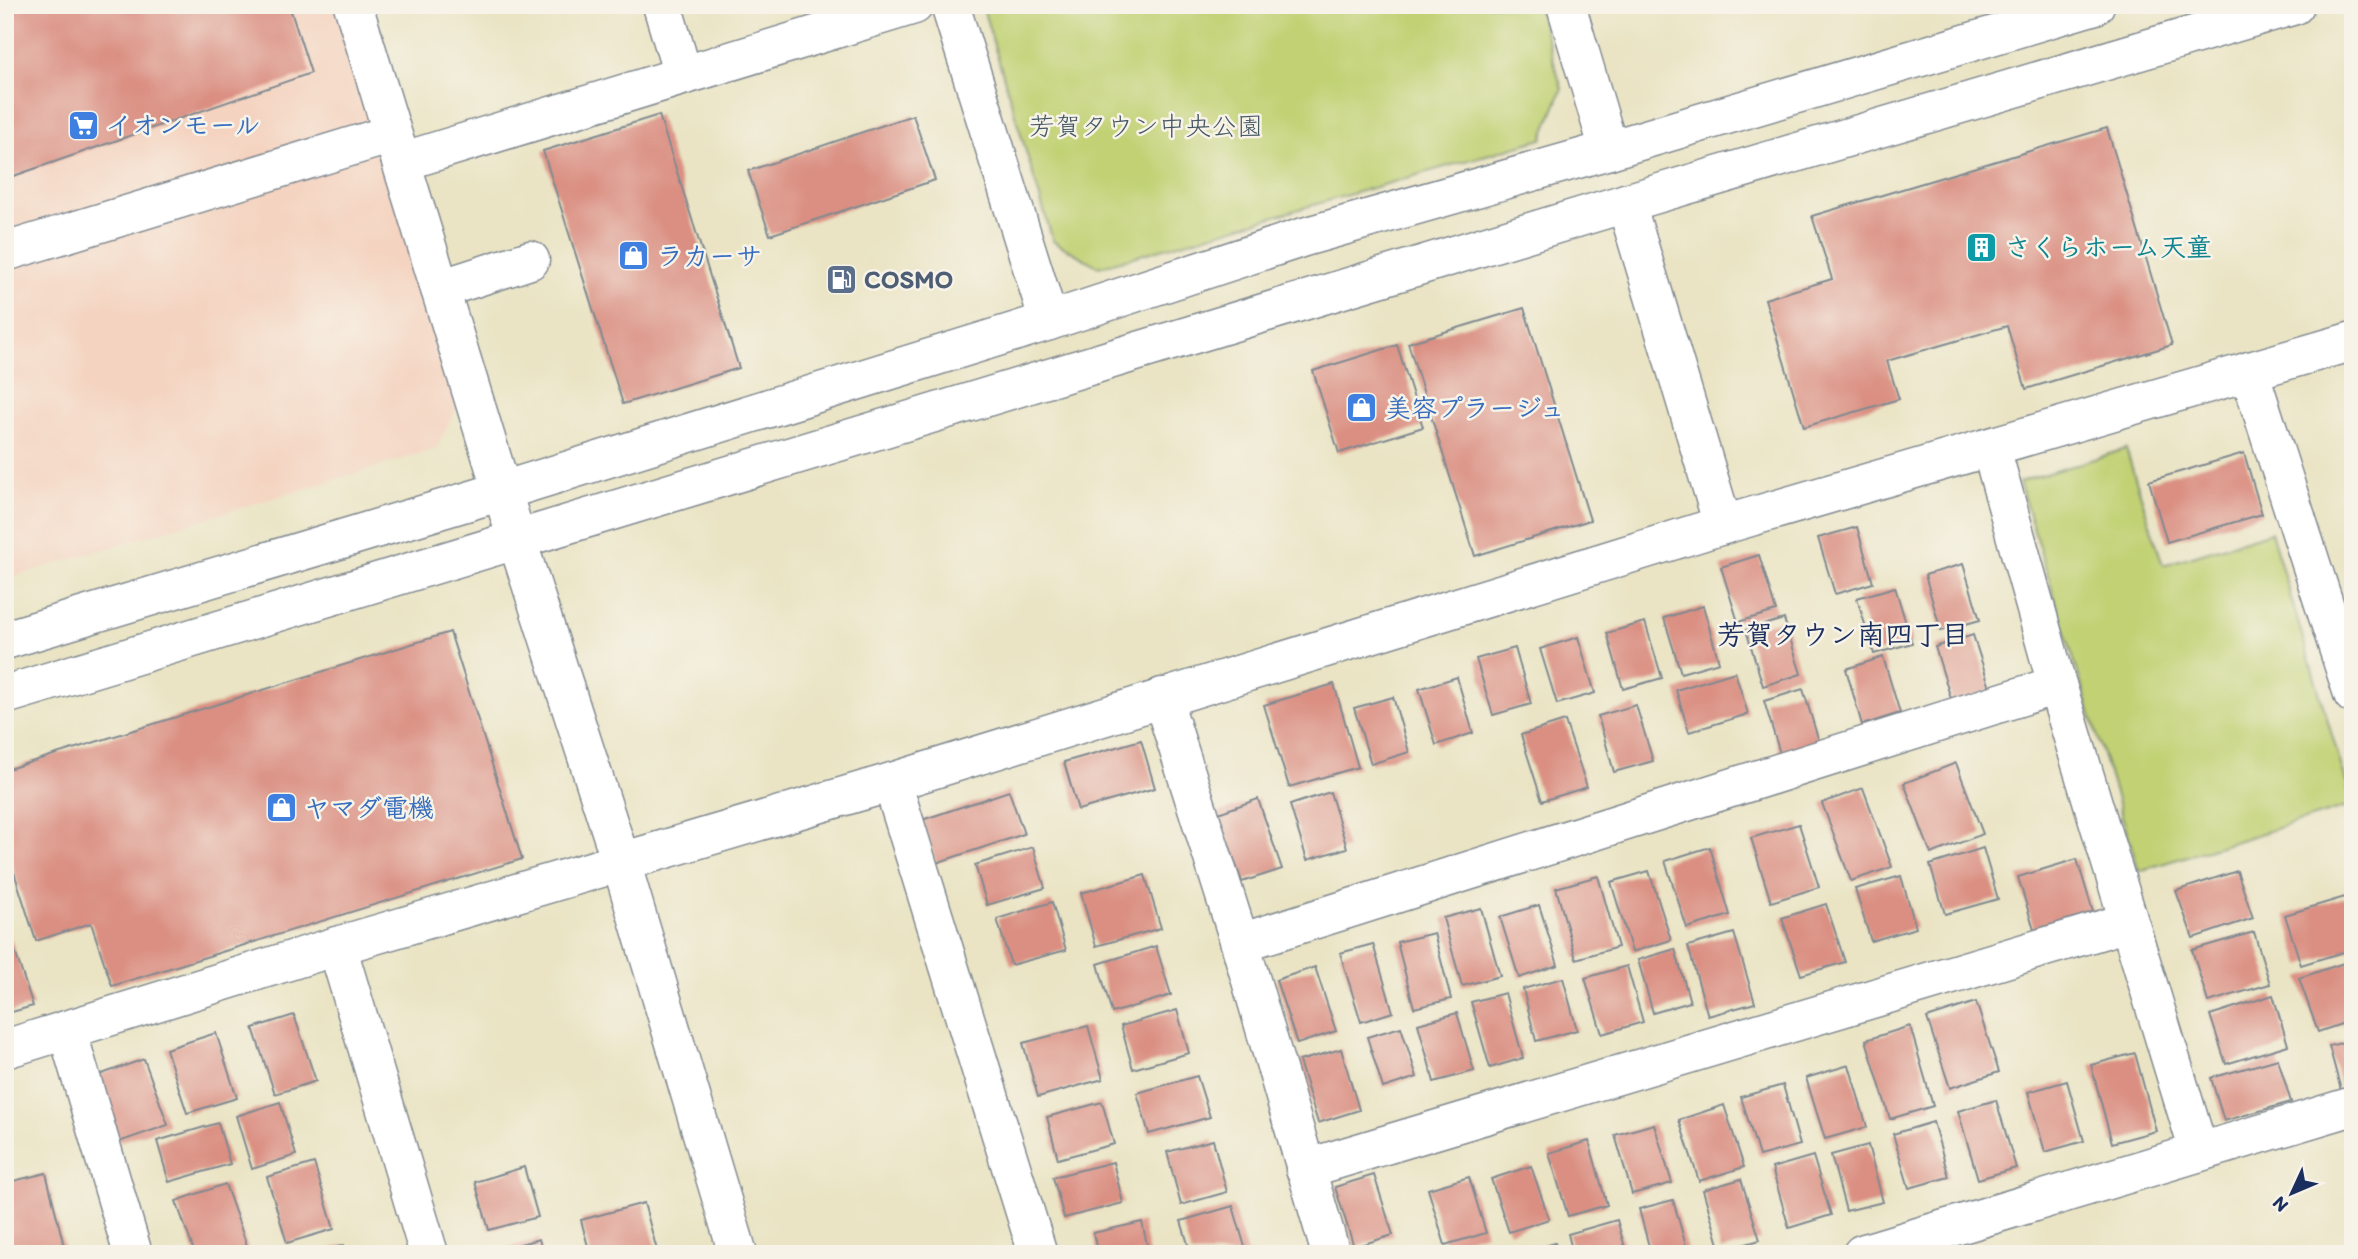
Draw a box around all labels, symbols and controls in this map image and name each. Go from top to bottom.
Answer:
supermarket icon: イオンモール [66,108,100,142]
place label: イオンモール [106,109,260,141]
park label: 芳賀タウン中央公園 [1029,110,1263,142]
building icon: さくらホーム天童 [1965,230,1999,264]
place label: さくらホーム天童 [2005,231,2212,263]
shop icon: ラカーサ [617,239,651,273]
place label: ラカーサ [657,240,762,272]
fuel station icon: COSMO [824,262,858,296]
place label: COSMO [864,263,953,295]
shop icon: 美容プラージュ [1345,391,1379,425]
place label: 美容プラージュ [1385,392,1565,424]
district label: 芳賀タウン南四丁目 [1717,617,1969,651]
shop icon: ヤマダ電機 [264,791,298,825]
place label: ヤマダ電機 [304,792,434,824]
north arrow [2256,1158,2326,1228]
text: N [2267,1192,2293,1217]

